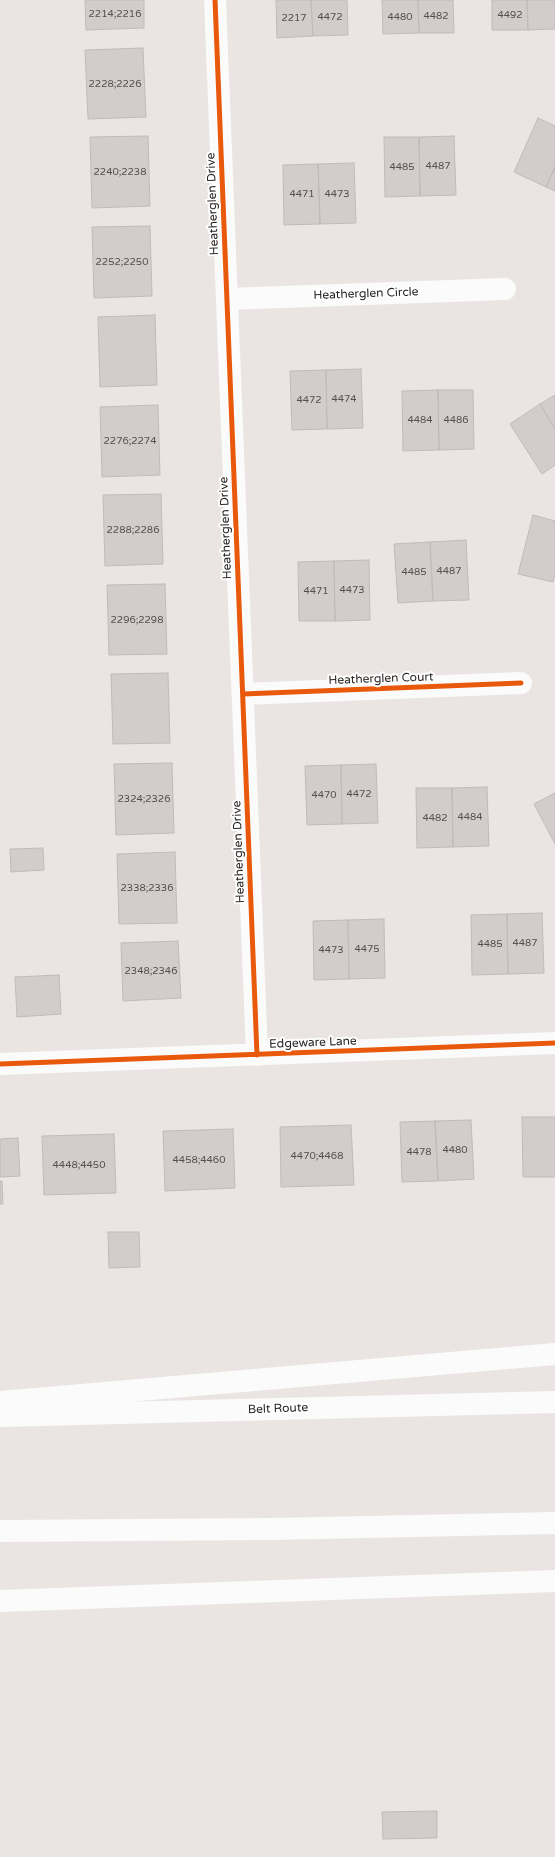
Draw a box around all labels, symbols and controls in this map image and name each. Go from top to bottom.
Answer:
house number: 2214;2216 [89,8,141,20]
house number: 4492 [497,9,523,21]
house number: 4482 [423,10,449,22]
house number: 4472 [317,11,343,23]
house number: 4480 [387,11,413,23]
house number: 2217 [281,12,307,24]
house number: 2228;2226 [89,78,141,90]
street label: Heatherglen Drive [204,152,222,256]
house number: 4487 [425,160,451,172]
house number: 4485 [389,161,415,173]
house number: 2240;2238 [94,166,146,178]
house number: 4471 [289,188,315,200]
house number: 4473 [324,188,350,200]
house number: 2252;2250 [96,256,148,268]
street label: Heatherglen Circle [313,285,419,303]
house number: 4474 [331,393,357,405]
house number: 4472 [296,394,322,406]
house number: 4484 [407,414,433,426]
house number: 4486 [443,414,469,426]
house number: 2276;2274 [104,435,156,447]
street label: Heatherglen Drive [217,476,235,580]
house number: 2288;2286 [107,524,159,536]
house number: 4487 [436,565,462,577]
house number: 4485 [401,566,427,578]
house number: 4473 [339,584,365,596]
house number: 4471 [303,585,329,597]
house number: 2296;2298 [111,614,163,626]
street label: Heatherglen Court [328,670,434,688]
house number: 4472 [346,788,372,800]
house number: 4470 [311,789,337,801]
house number: 2324;2326 [118,793,170,805]
street label: Heatherglen Drive [230,800,248,904]
house number: 4484 [457,811,483,823]
house number: 4482 [422,812,448,824]
house number: 2338;2336 [121,882,173,894]
house number: 4487 [512,937,538,949]
house number: 4485 [477,938,503,950]
house number: 4475 [354,943,380,955]
house number: 4473 [318,944,344,956]
house number: 2348;2346 [125,965,177,977]
street label: Edgeware Lane [269,1034,357,1052]
house number: 4480 [442,1144,468,1156]
house number: 4478 [406,1146,432,1158]
house number: 4470;4468 [291,1150,343,1162]
house number: 4458;4460 [173,1154,225,1166]
house number: 4448;4450 [53,1159,105,1171]
street label: Belt Route [248,1401,308,1417]

